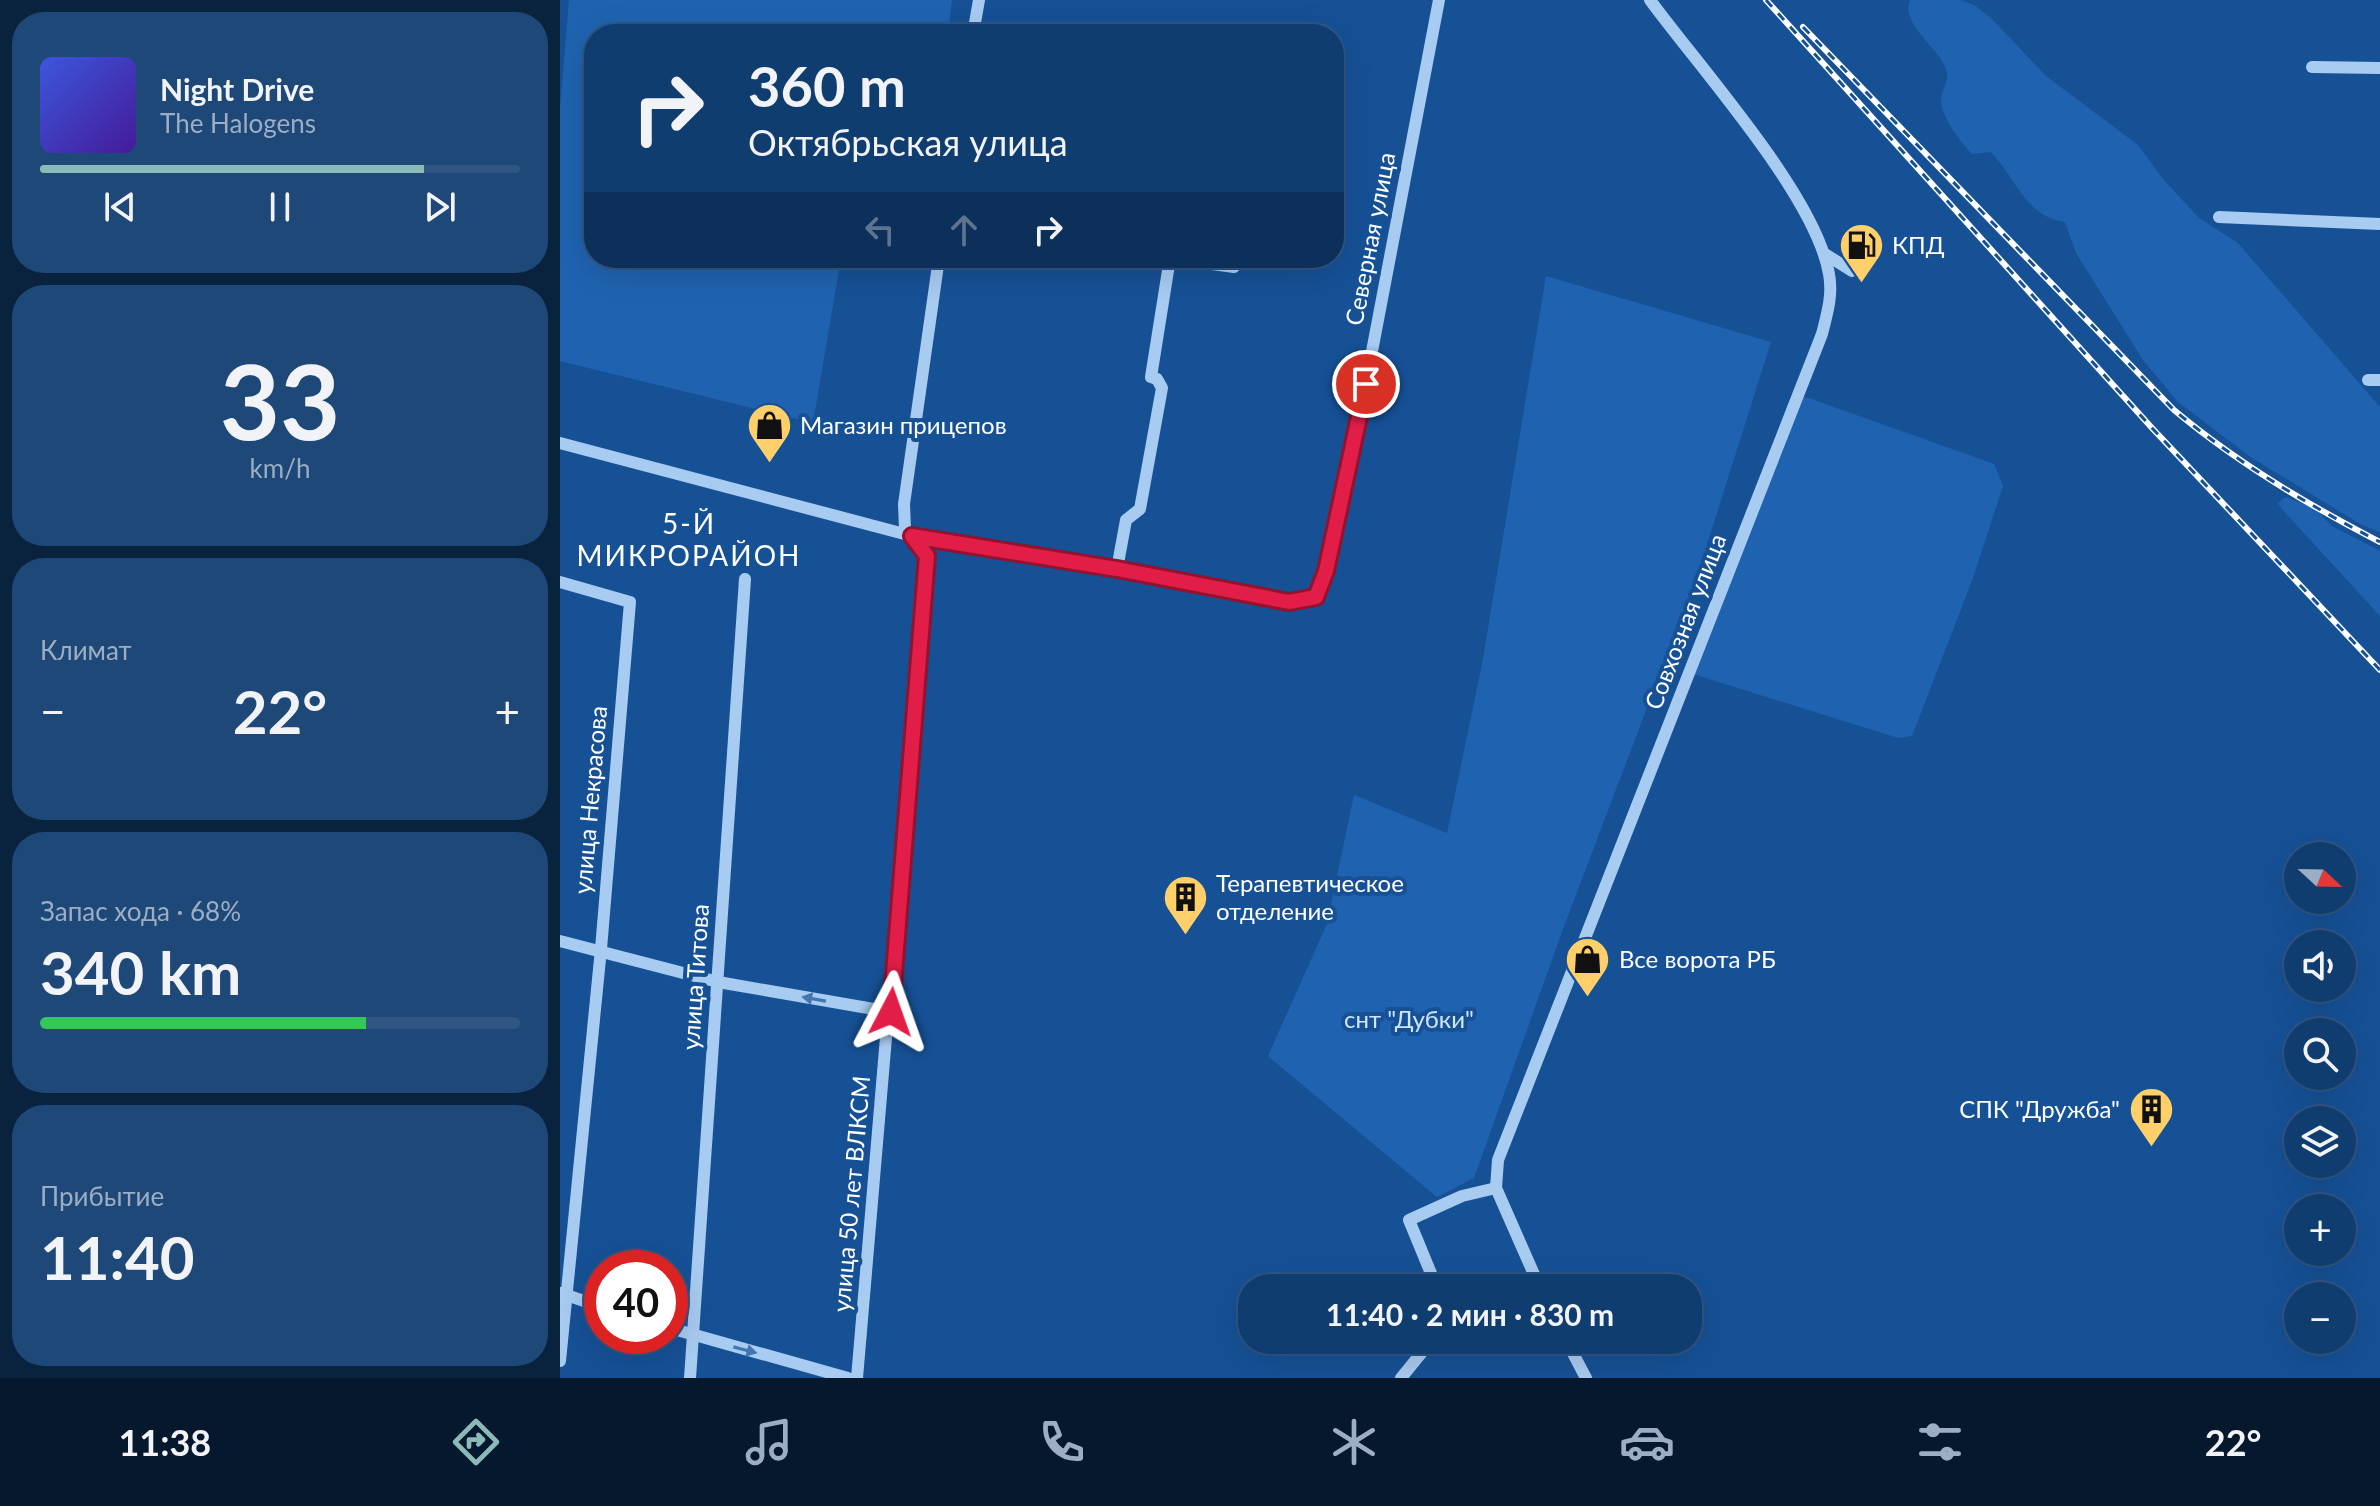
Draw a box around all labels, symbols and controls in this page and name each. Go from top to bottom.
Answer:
text: 360 m [748,52,906,119]
icon: right [616,56,720,160]
text: Night Drive [160,71,314,107]
text: The Halogens [160,107,316,139]
text: Октябрьская улица [748,120,1068,164]
street label: Северная улица [1339,150,1401,328]
icon: previous [98,185,142,229]
icon: pause [258,185,302,229]
icon: next [418,185,462,229]
icon: left [858,208,902,252]
icon: ahead [942,208,986,252]
icon: right [1026,208,1070,252]
fuel station icon: КПД [1837,222,1885,285]
place label: КПД [1892,230,1945,259]
text: 33 [220,337,340,462]
pin [1332,350,1400,418]
icon: arrive [1344,362,1388,406]
shop icon: Магазин прицепов [745,402,793,465]
place label: Магазин прицепов [800,410,1007,439]
text: km/h [250,452,310,484]
district label: 5-Й МИКРОРАЙОН [577,506,801,572]
street label: Совхозная улица [1638,530,1731,713]
text: Климат [40,634,132,666]
text: 22° [233,675,327,747]
text: − [40,685,66,737]
text: + [494,685,520,737]
street label: улица Некрасова [567,705,612,895]
north arrow [2284,842,2356,914]
map controls [2284,842,2356,1354]
place label: Терапевтическое отделение [1216,868,1404,925]
building icon: Терапевтическое отделение [1161,874,1209,937]
text: Запас хода · 68% [40,895,241,927]
street label: улица Титова [675,903,714,1051]
button: sound [2284,930,2356,1002]
text: 340 km [40,936,241,1008]
shop icon: Все ворота РБ [1564,936,1612,999]
place label: Все ворота РБ [1619,944,1776,973]
position arrow [849,970,933,1054]
one-way arrow [801,992,826,1004]
park label: снт "Дубки" [1344,1004,1474,1033]
button: search [2284,1018,2356,1090]
street label: улица 50 лет ВЛКСМ [826,1075,875,1313]
building icon: СПК "Дружба" [2127,1086,2175,1149]
place label: СПК "Дружба" [1959,1094,2120,1123]
button: layers [2284,1106,2356,1178]
text: Прибытие [40,1180,164,1212]
button: + [2284,1194,2356,1266]
text: 11:40 [40,1221,195,1293]
speed limit sign: 40 [584,1250,688,1354]
button: − [2284,1282,2356,1354]
text: 11:40 · 2 мин · 830 m [1326,1296,1614,1332]
one-way arrow [733,1344,757,1357]
icon: directions [448,1414,504,1470]
icon: music [741,1414,797,1470]
icon: phone [1034,1414,1090,1470]
icon: climate [1326,1414,1382,1470]
icon: car [1619,1414,1675,1470]
icon: filters [1912,1414,1968,1470]
text: 11:38 [118,1420,211,1464]
text: 22° [2205,1420,2261,1464]

